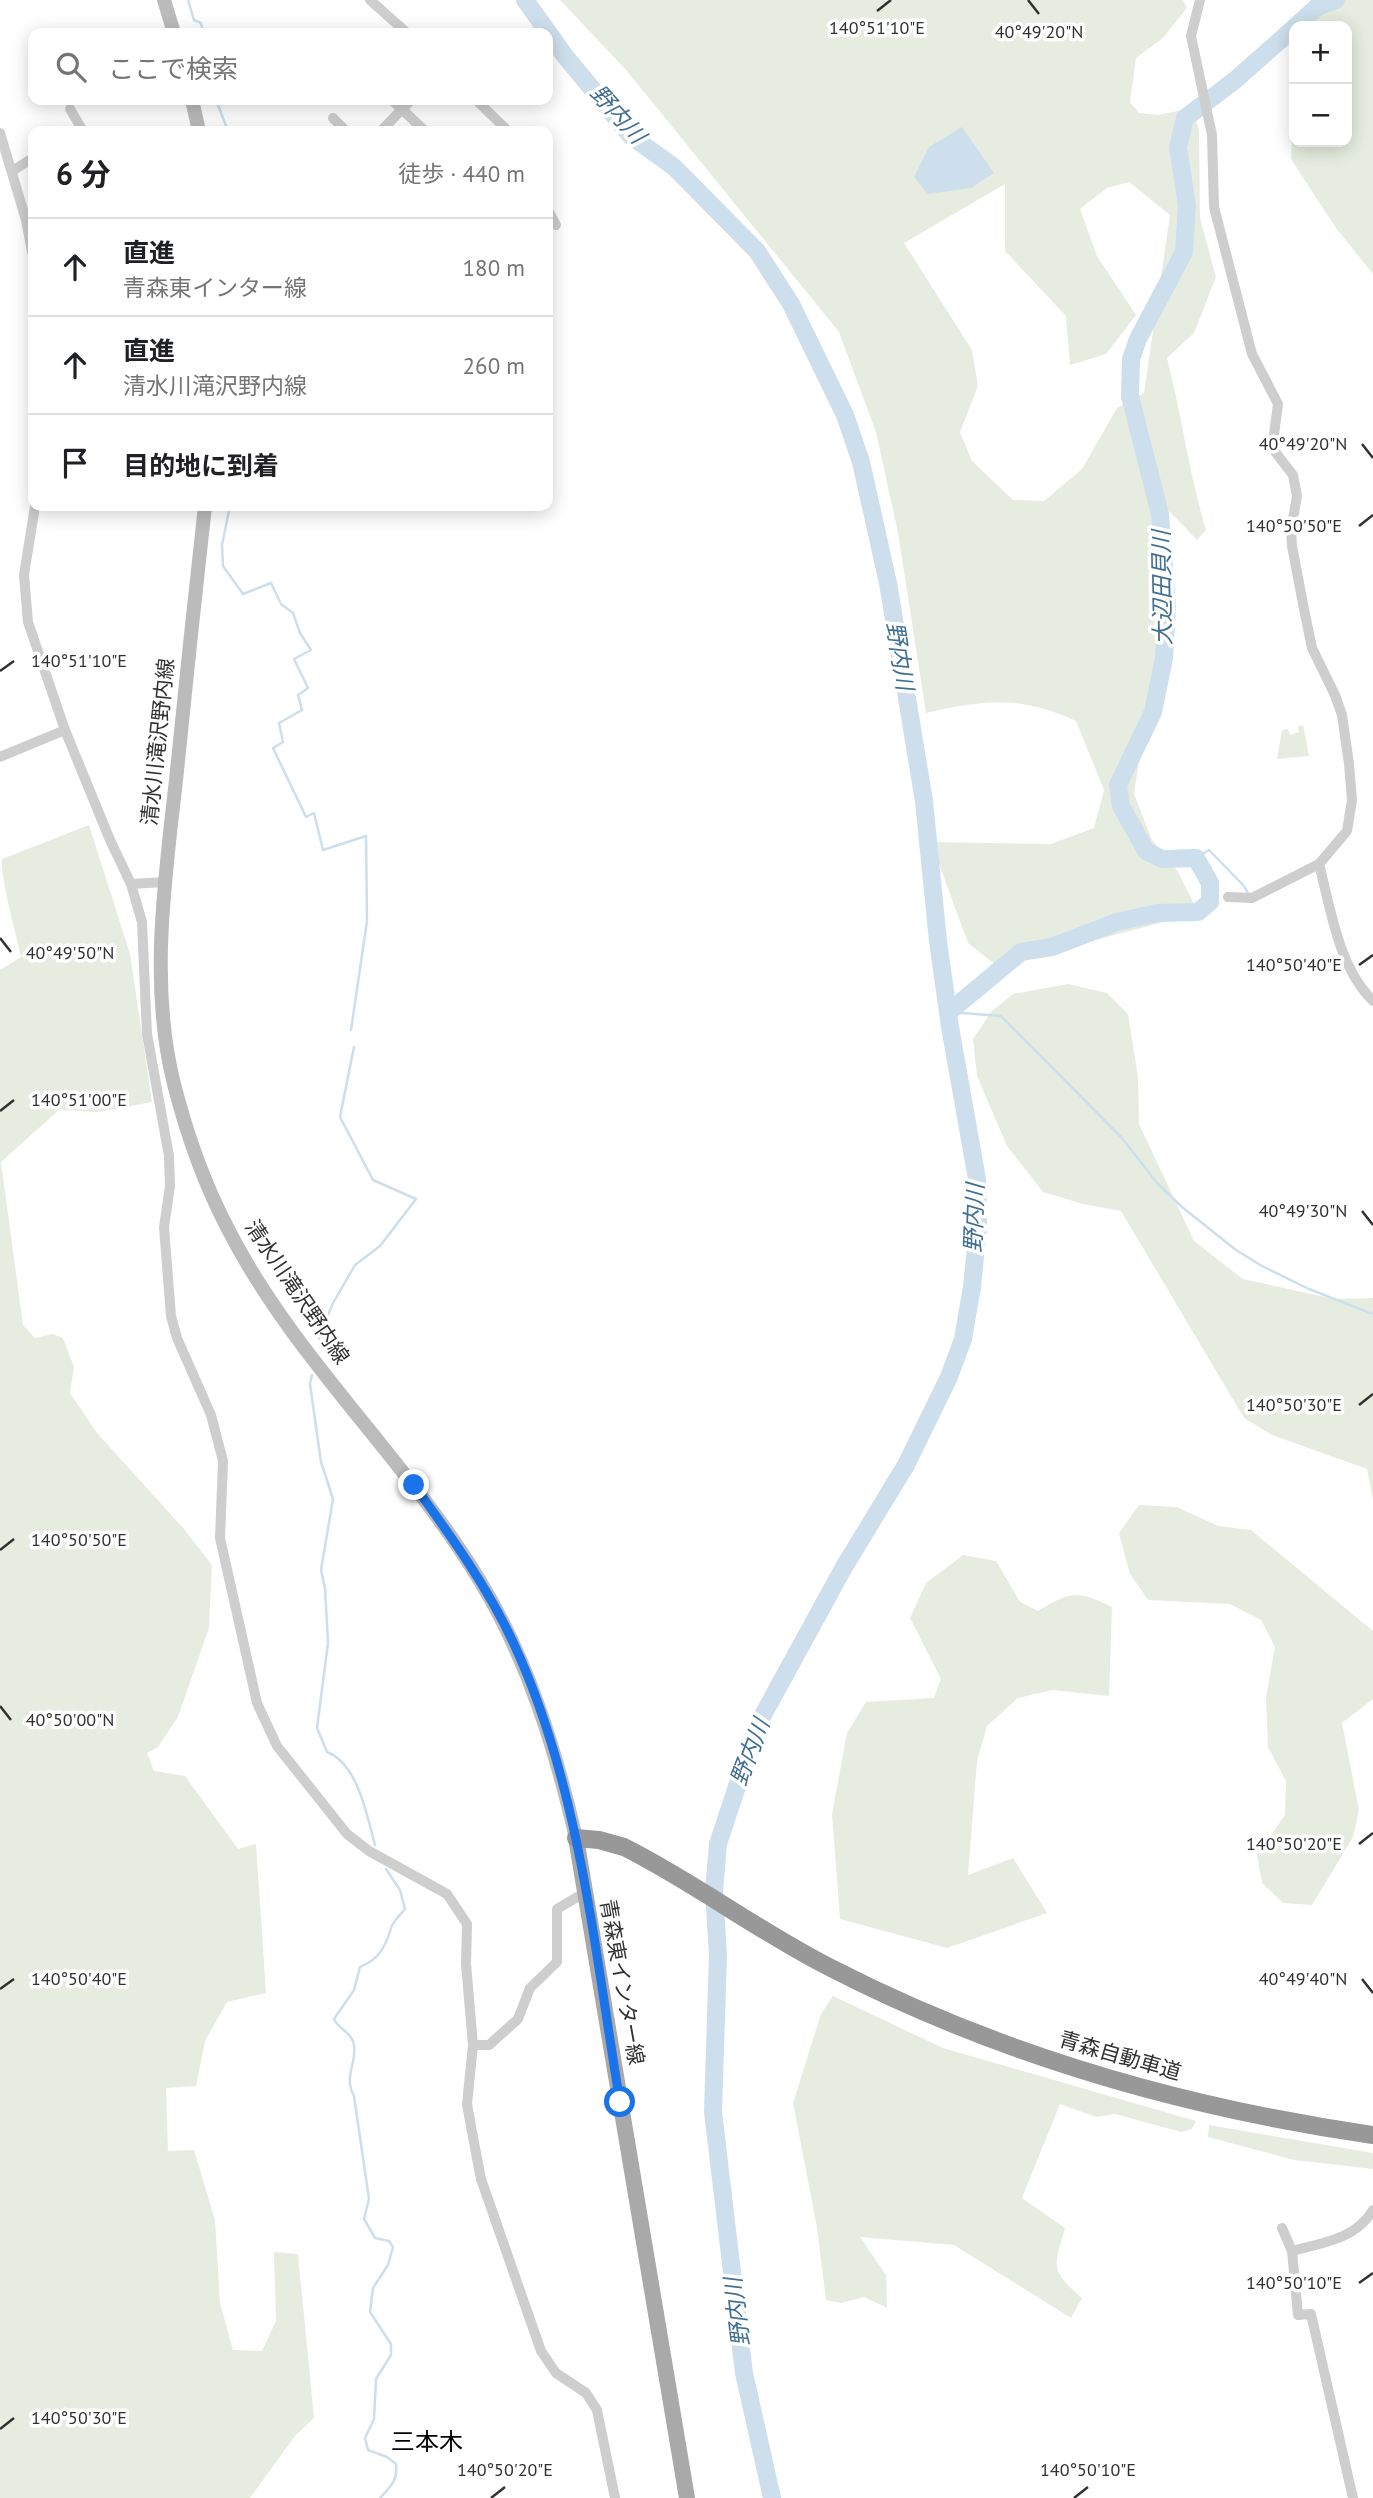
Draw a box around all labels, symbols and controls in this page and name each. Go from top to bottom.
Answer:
text: 140°51'10"E [829,16,925,39]
text: 40°49'20"N [995,20,1083,43]
map controls [1289,21,1352,147]
button: + [1289,21,1352,84]
search box [28,28,553,105]
icon: search [52,48,90,86]
text: ここで検索 [108,52,238,85]
water label: 野内川 [585,78,654,151]
button: − [1289,84,1352,147]
text: 6 分 [56,154,111,193]
text: 徒歩 · 440 m [398,159,525,188]
text: 直進 [123,236,175,269]
icon: ahead [56,248,94,286]
text: 180 m [463,253,525,282]
text: 青森東インター線 [123,273,307,302]
text: 直進 [123,334,175,367]
icon: ahead [56,346,94,384]
text: 260 m [463,351,525,380]
text: 清水川滝沢野内線 [123,371,307,400]
text: 40°49'20"N [1259,432,1347,455]
icon: arrive [56,444,94,482]
text: 目的地に到着 [123,449,279,482]
text: 140°50'50"E [1246,514,1342,537]
water label: 大辺田貝川 [1146,527,1177,646]
water label: 野内川 [881,620,921,695]
text: 140°51'10"E [31,649,127,672]
street label: 清水川滝沢野内線 [135,657,180,827]
text: 40°49'50"N [26,941,114,964]
text: 140°50'40"E [1246,953,1342,976]
text: 140°51'00"E [31,1088,127,1111]
water label: 野内川 [958,1180,989,1253]
text: 40°49'30"N [1259,1199,1347,1222]
street label: 清水川滝沢野内線 [239,1215,356,1369]
text: 140°50'30"E [1246,1393,1342,1416]
route end [398,1469,429,1500]
text: 140°50'50"E [31,1528,127,1551]
text: 40°50'00"N [26,1708,114,1731]
water label: 野内川 [724,1712,777,1789]
text: 140°50'20"E [1246,1832,1342,1855]
street label: 青森東インター線 [595,1897,650,2067]
text: 140°50'40"E [31,1967,127,1990]
text: 40°49'40"N [1259,1967,1347,1990]
street label: 青森自動車道 [1056,2025,1184,2086]
route start [604,2086,635,2117]
text: 140°50'10"E [1246,2271,1342,2294]
water label: 野内川 [718,2273,755,2348]
text: 140°50'30"E [31,2406,127,2429]
district label: 三本木 [391,2426,463,2457]
text: 140°50'20"E [457,2458,553,2481]
text: 140°50'10"E [1040,2458,1136,2481]

